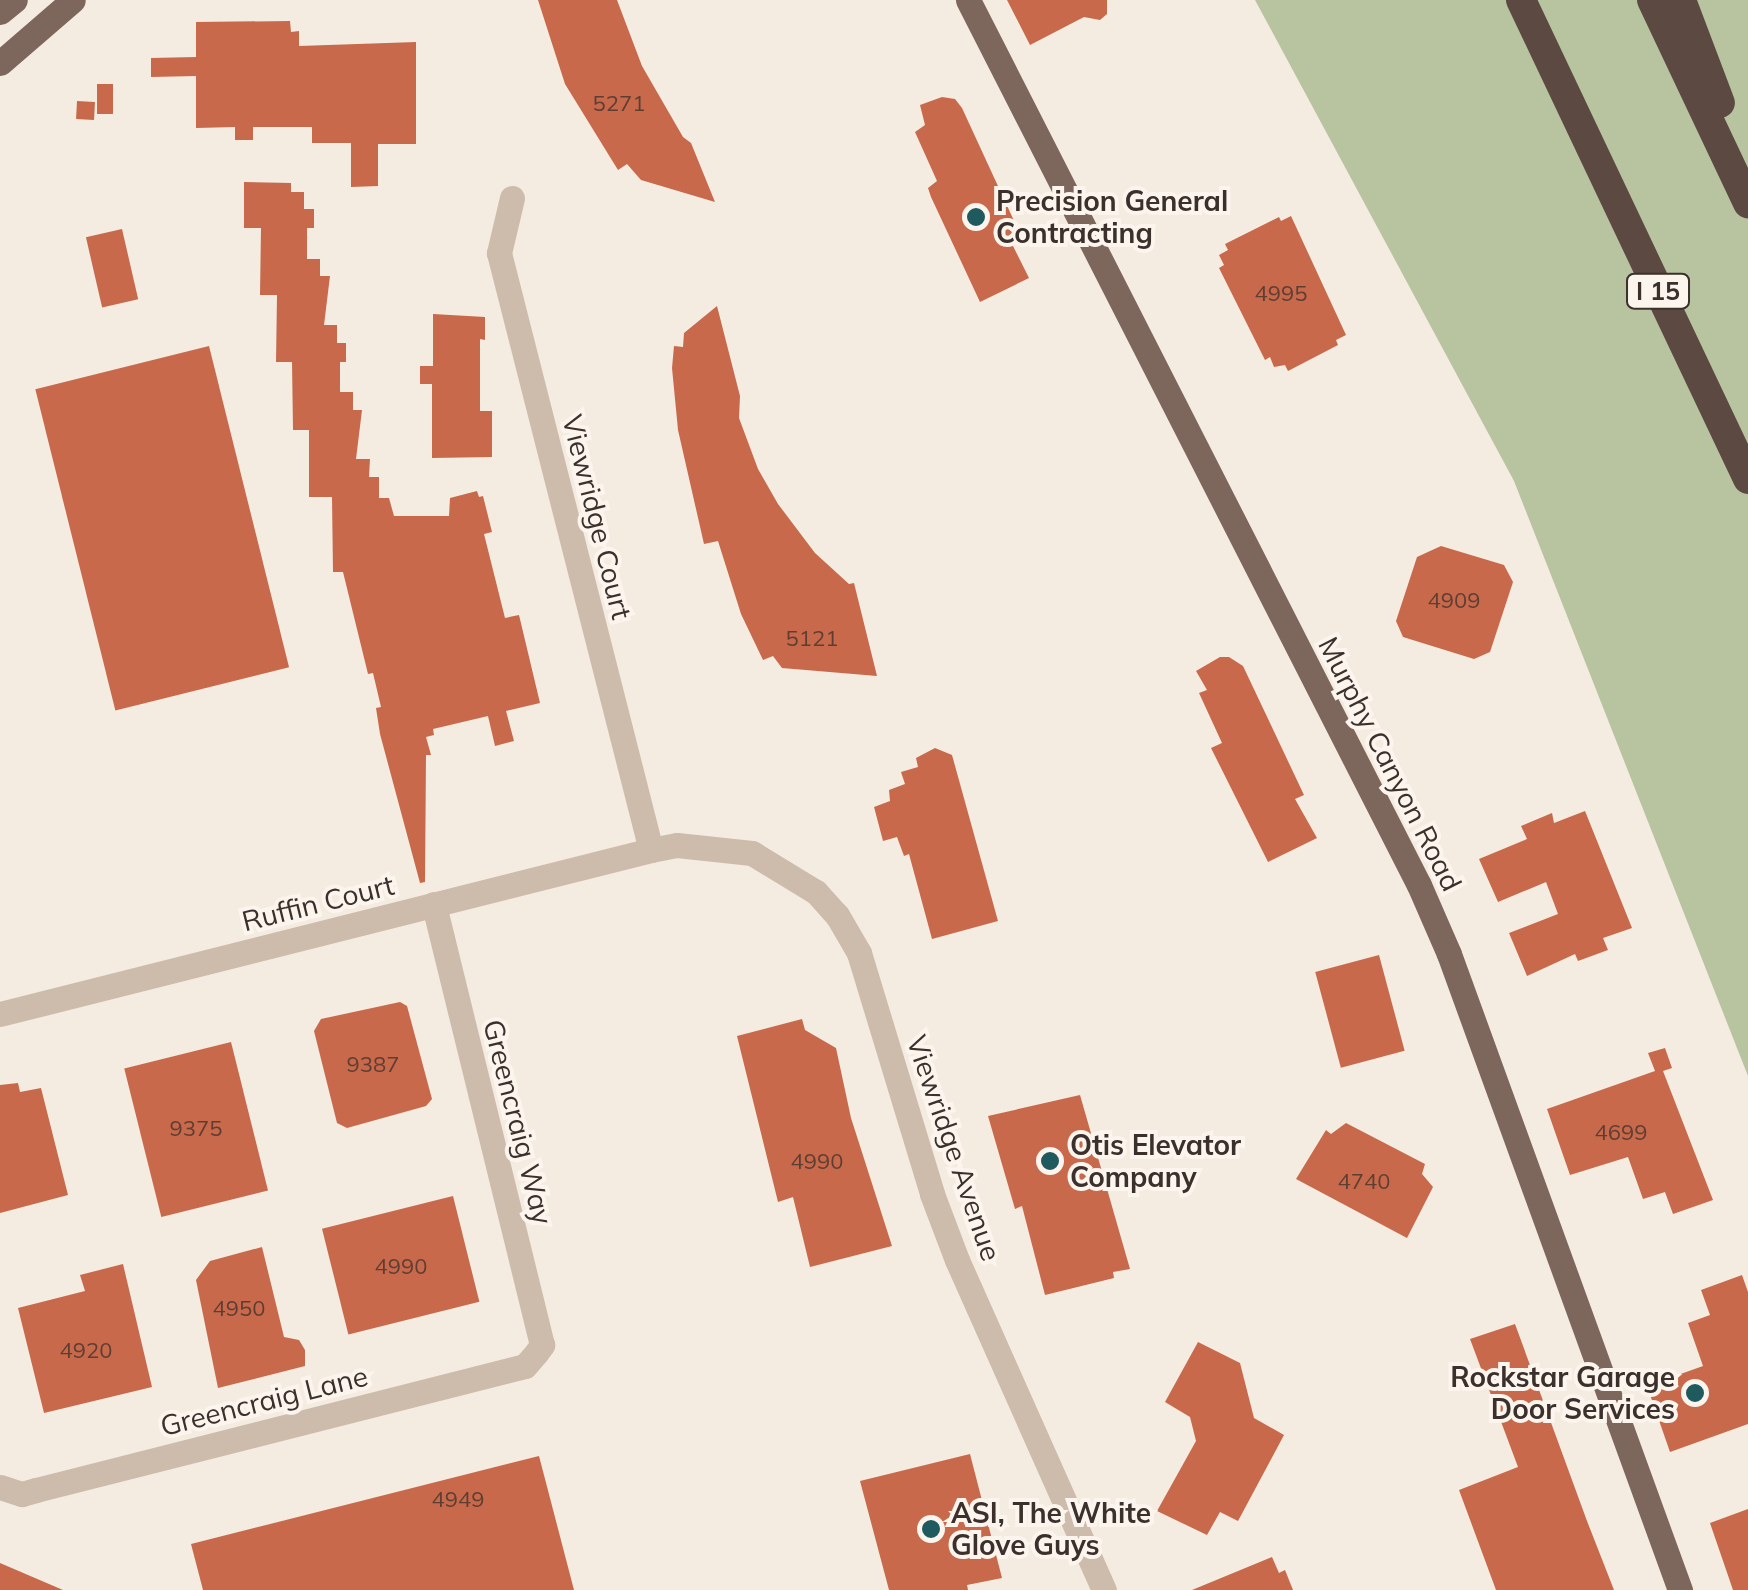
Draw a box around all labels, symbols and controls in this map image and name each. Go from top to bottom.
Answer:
house number: 5271 [593,91,645,117]
place label: Precision General Contracting [996,184,1228,250]
marker: Precision General Contracting [965,206,987,228]
road number: I 15 [1626,271,1690,311]
house number: 4995 [1255,281,1307,307]
street label: Viewridge Court [555,411,639,623]
house number: 4909 [1428,588,1480,614]
house number: 5121 [786,626,838,652]
street label: Murphy Canyon Road [1311,631,1469,897]
street label: Ruffin Court [239,868,397,938]
street label: Greencraig Way [476,1016,560,1228]
street label: Viewridge Avenue [900,1031,1008,1265]
house number: 9387 [347,1052,399,1078]
house number: 9375 [170,1116,222,1142]
house number: 4699 [1595,1120,1647,1146]
place label: Otis Elevator Company [1070,1128,1241,1194]
house number: 4990 [791,1149,843,1175]
marker: Otis Elevator Company [1039,1150,1061,1172]
house number: 4740 [1338,1169,1390,1195]
house number: 4990 [375,1254,427,1280]
house number: 4950 [213,1296,265,1322]
house number: 4920 [60,1338,112,1364]
street label: Greencraig Lane [157,1359,371,1443]
place label: Rockstar Garage Door Services [1450,1360,1675,1426]
marker: Rockstar Garage Door Services [1684,1382,1706,1404]
house number: 4949 [432,1487,484,1513]
place label: ASI, The White Glove Guys [951,1496,1151,1562]
marker: ASI, The White Glove Guys [920,1518,942,1540]

